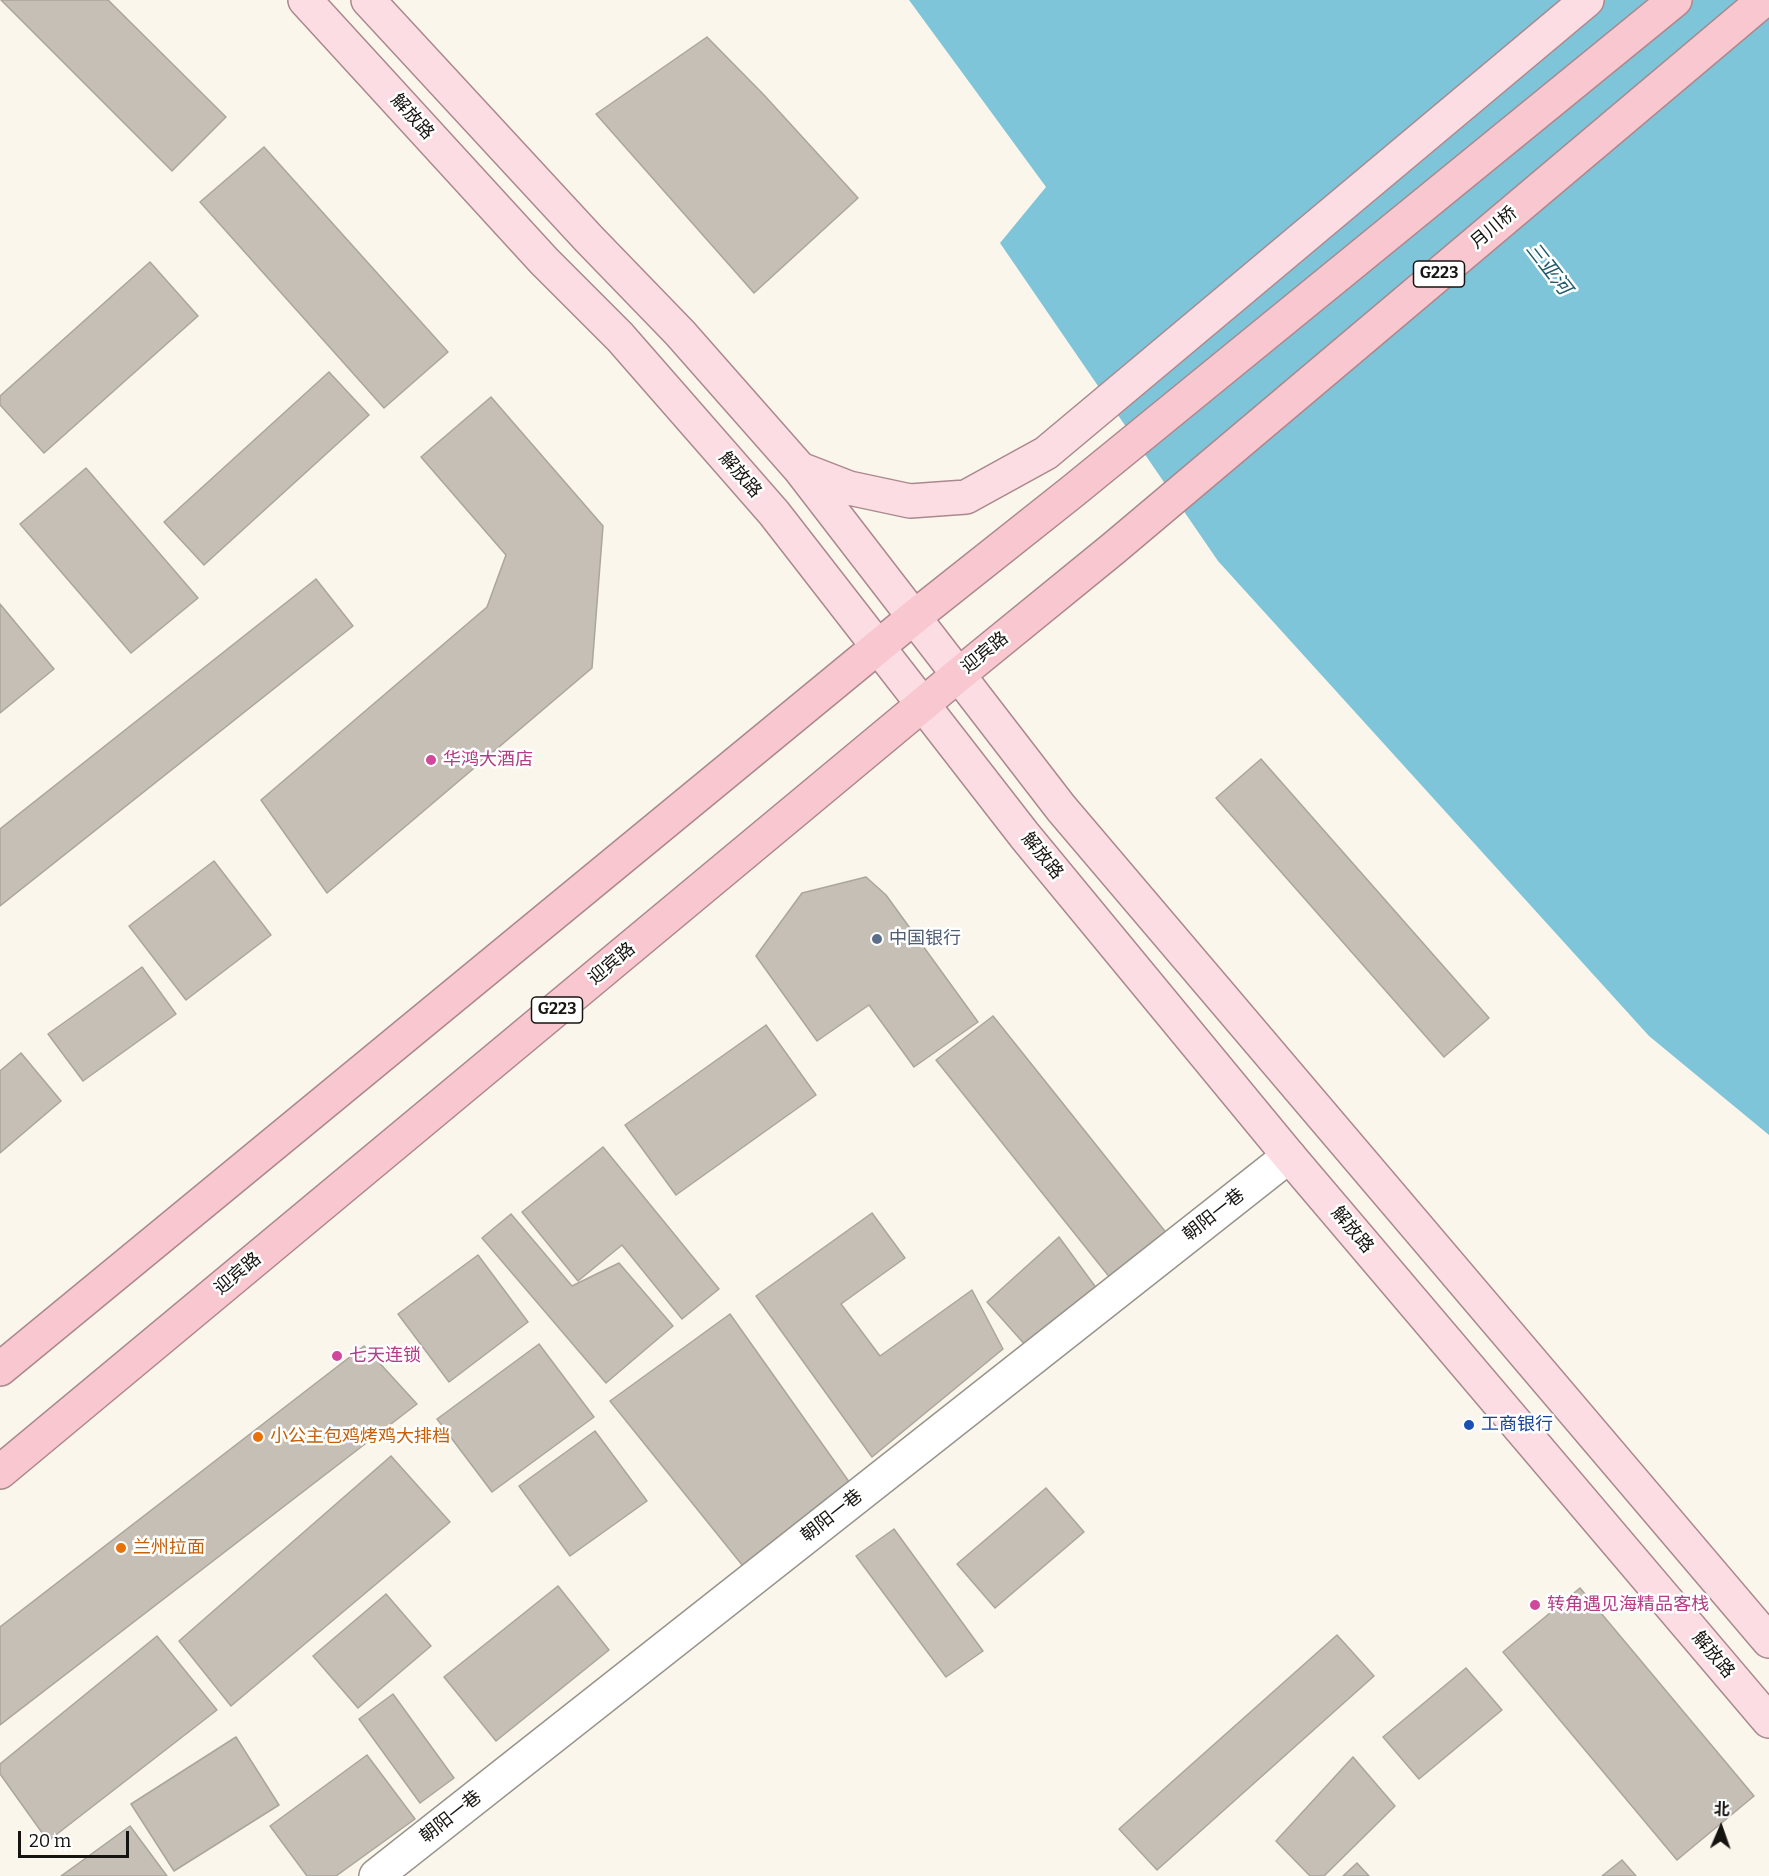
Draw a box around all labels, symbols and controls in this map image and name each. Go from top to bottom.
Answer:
street label: 解放路 [386,90,438,144]
street label: 月川桥 [1466,202,1522,254]
water label: 三亚河 [1520,238,1576,300]
road number: G223 [1414,261,1464,287]
street label: 解放路 [714,448,766,502]
street label: 迎宾路 [957,628,1013,678]
place label: 华鸿大酒店 [443,749,533,771]
marker: 华鸿大酒店 [424,753,438,767]
street label: 解放路 [1017,828,1067,884]
place label: 中国银行 [889,928,961,950]
marker: 中国银行 [870,932,884,946]
street label: 迎宾路 [584,938,640,990]
road number: G223 [532,997,582,1023]
street label: 朝阳一巷 [1179,1184,1249,1246]
street label: 解放路 [1326,1202,1378,1258]
street label: 迎宾路 [210,1248,266,1300]
place label: 七天连锁 [349,1345,421,1367]
marker: 七天连锁 [330,1349,344,1363]
place label: 工商银行 [1481,1414,1553,1436]
marker: 工商银行 [1462,1418,1476,1432]
place label: 小公主包鸡烤鸡大排档 [270,1426,450,1448]
marker: 小公主包鸡烤鸡大排档 [251,1430,265,1444]
street label: 朝阳一巷 [797,1485,867,1547]
place label: 兰州拉面 [133,1537,205,1559]
marker: 兰州拉面 [114,1541,128,1555]
place label: 转角遇见海精品客栈 [1547,1594,1709,1616]
marker: 转角遇见海精品客栈 [1528,1598,1542,1612]
street label: 解放路 [1687,1627,1739,1683]
street label: 朝阳一巷 [416,1786,486,1848]
north arrow [1691,1798,1751,1858]
text: 北 [1713,1800,1730,1819]
scale bar [21,1819,132,1857]
text: 20 m [29,1830,71,1852]

